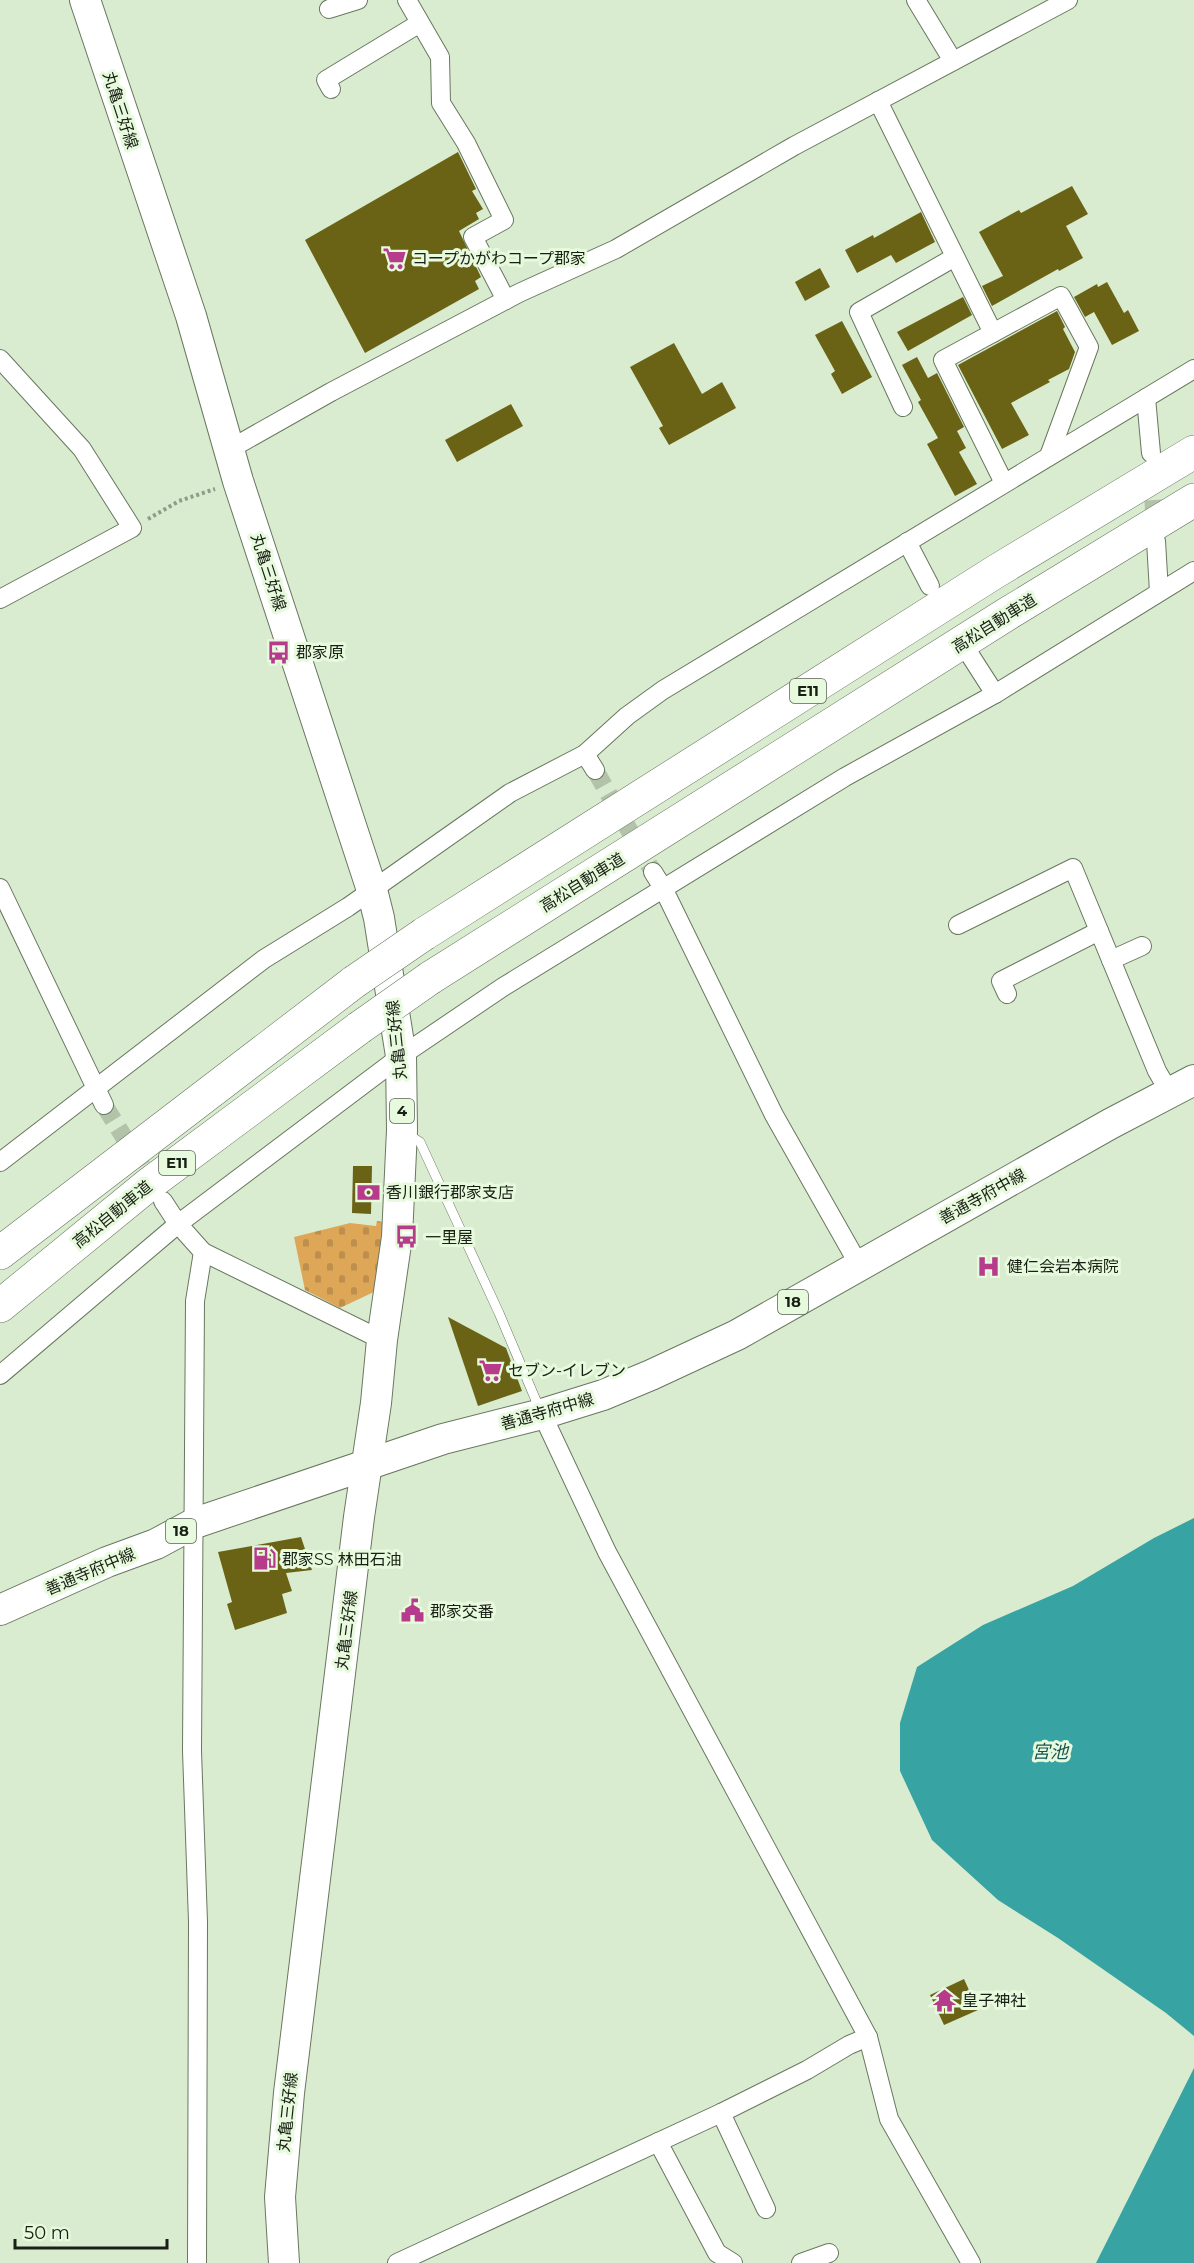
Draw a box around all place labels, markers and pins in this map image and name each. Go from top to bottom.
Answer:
supermarket icon: コープかがわコープ郡家 [381,245,407,271]
place label: コープかがわコープ郡家 [412,249,586,268]
bus stop icon: 郡家原 [265,639,291,665]
place label: 郡家原 [296,643,344,662]
bank icon: 香川銀行郡家支店 [355,1179,381,1205]
place label: 香川銀行郡家支店 [386,1183,514,1202]
bus stop icon: 一里屋 [394,1224,420,1250]
place label: 一里屋 [425,1228,473,1247]
hospital icon: 健仁会岩本病院 [976,1253,1002,1279]
place label: 健仁会岩本病院 [1007,1257,1119,1276]
supermarket icon: セブン-イレブン [477,1357,503,1383]
place label: セブン-イレブン [508,1361,626,1380]
fuel station icon: 郡家SS 林田石油 [251,1546,277,1572]
place label: 郡家SS 林田石油 [282,1550,402,1569]
public building icon: 郡家交番 [399,1598,425,1624]
place label: 郡家交番 [430,1602,494,1621]
temple icon: 皇子神社 [931,1987,957,2013]
place label: 皇子神社 [962,1991,1026,2010]

